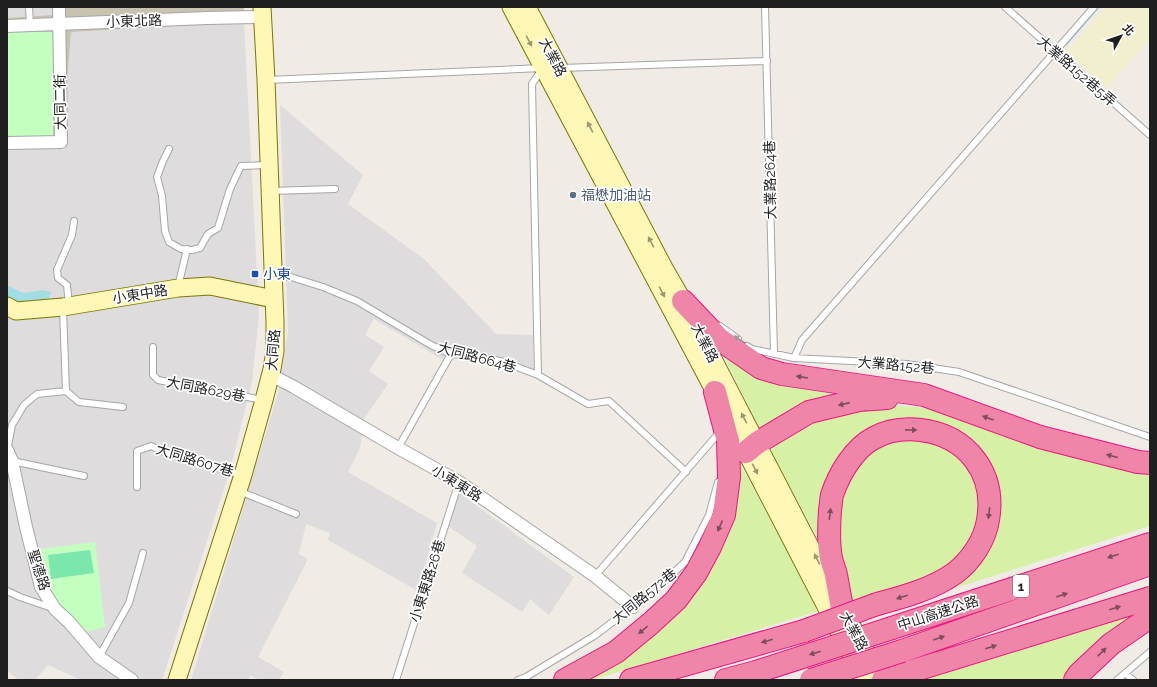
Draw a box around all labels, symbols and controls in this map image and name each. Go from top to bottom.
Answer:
street label: 小東北路 [106,12,162,30]
north arrow [1101,16,1141,56]
text: 北 [1120,22,1137,38]
street label: 大業路152巷5弄 [1035,33,1119,109]
street label: 大業路 [536,35,570,79]
one-way arrow [526,36,532,47]
street label: 大同二街 [52,74,68,130]
one-way arrow [587,121,593,133]
street label: 大業路264巷 [761,140,779,220]
place label: 福懋加油站 [581,187,651,203]
marker: 福懋加油站 [568,190,578,200]
one-way arrow [647,236,654,248]
place label: 小東 [263,266,291,282]
marker: 小東 [250,269,260,279]
street label: 小東中路 [111,282,169,306]
one-way arrow [658,287,665,298]
street label: 大業路 [688,321,722,365]
street label: 大同路 [263,328,283,372]
one-way arrow [733,335,744,343]
street label: 大同路664巷 [436,339,518,375]
street label: 大業路152巷 [857,354,935,376]
street label: 大同路629巷 [165,374,247,404]
one-way arrow [795,374,808,380]
one-way arrow [838,401,850,407]
one-way arrow [741,413,748,424]
one-way arrow [981,414,993,420]
one-way arrow [905,427,918,433]
street label: 大同路607巷 [154,441,236,479]
one-way arrow [1106,452,1118,458]
street label: 小東東路 [429,461,485,505]
one-way arrow [752,464,758,475]
one-way arrow [986,507,992,519]
one-way arrow [827,508,833,520]
one-way arrow [716,521,722,533]
street label: 小東東路26巷 [406,538,448,624]
street label: 聖德路 [25,548,53,592]
one-way arrow [813,553,820,565]
one-way arrow [1107,553,1119,559]
street label: 大同路572巷 [609,565,679,627]
road number: 1 [1013,575,1029,597]
street label: 中山高速公路 [896,592,980,634]
one-way arrow [1056,592,1068,598]
one-way arrow [895,594,907,600]
one-way arrow [1109,605,1121,611]
street label: 大業路 [837,609,871,653]
one-way arrow [638,625,649,634]
one-way arrow [933,635,945,641]
one-way arrow [761,638,773,644]
one-way arrow [985,644,997,650]
one-way arrow [1097,647,1107,657]
one-way arrow [809,650,821,656]

